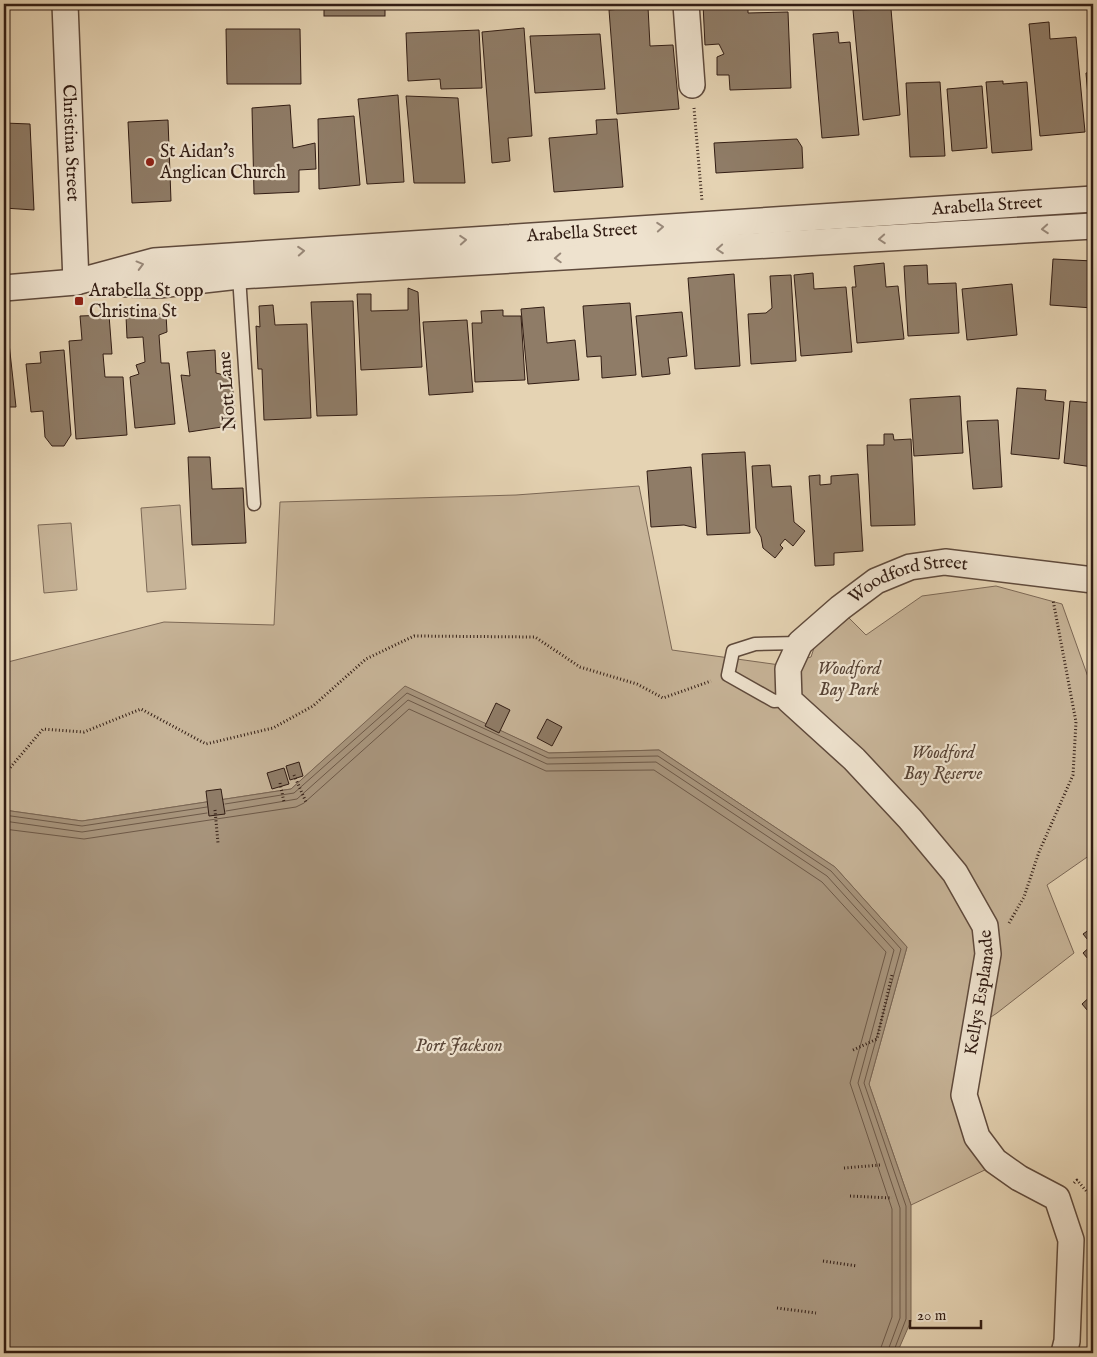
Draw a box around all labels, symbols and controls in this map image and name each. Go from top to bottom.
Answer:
street label: Christina Street [57,84,84,202]
place label: St Aidan's Anglican Church [159,141,286,185]
marker: St Aidan's Anglican Church [144,156,156,168]
street label: Arabella Street [930,191,1043,221]
street label: Arabella Street [525,218,638,248]
one-way arrow [657,222,665,233]
one-way arrow [1040,223,1048,234]
one-way arrow [878,233,886,244]
one-way arrow [460,235,468,246]
one-way arrow [716,243,724,254]
one-way arrow [298,246,306,257]
one-way arrow [554,252,562,263]
one-way arrow [135,260,143,270]
place label: Arabella St opp Christina St [88,280,204,324]
marker: Arabella St opp Christina St [73,295,85,307]
street label: Nott Lane [214,351,242,431]
street label: Woodford Street [844,551,969,609]
park label: Woodford Bay Park [817,658,882,702]
park label: Woodford Bay Reserve [903,742,983,786]
street label: Kellys Esplanade [959,929,1000,1057]
water label: Port Jackson [415,1034,503,1058]
scale bar [910,1297,981,1329]
text: 20 m [917,1306,947,1325]

